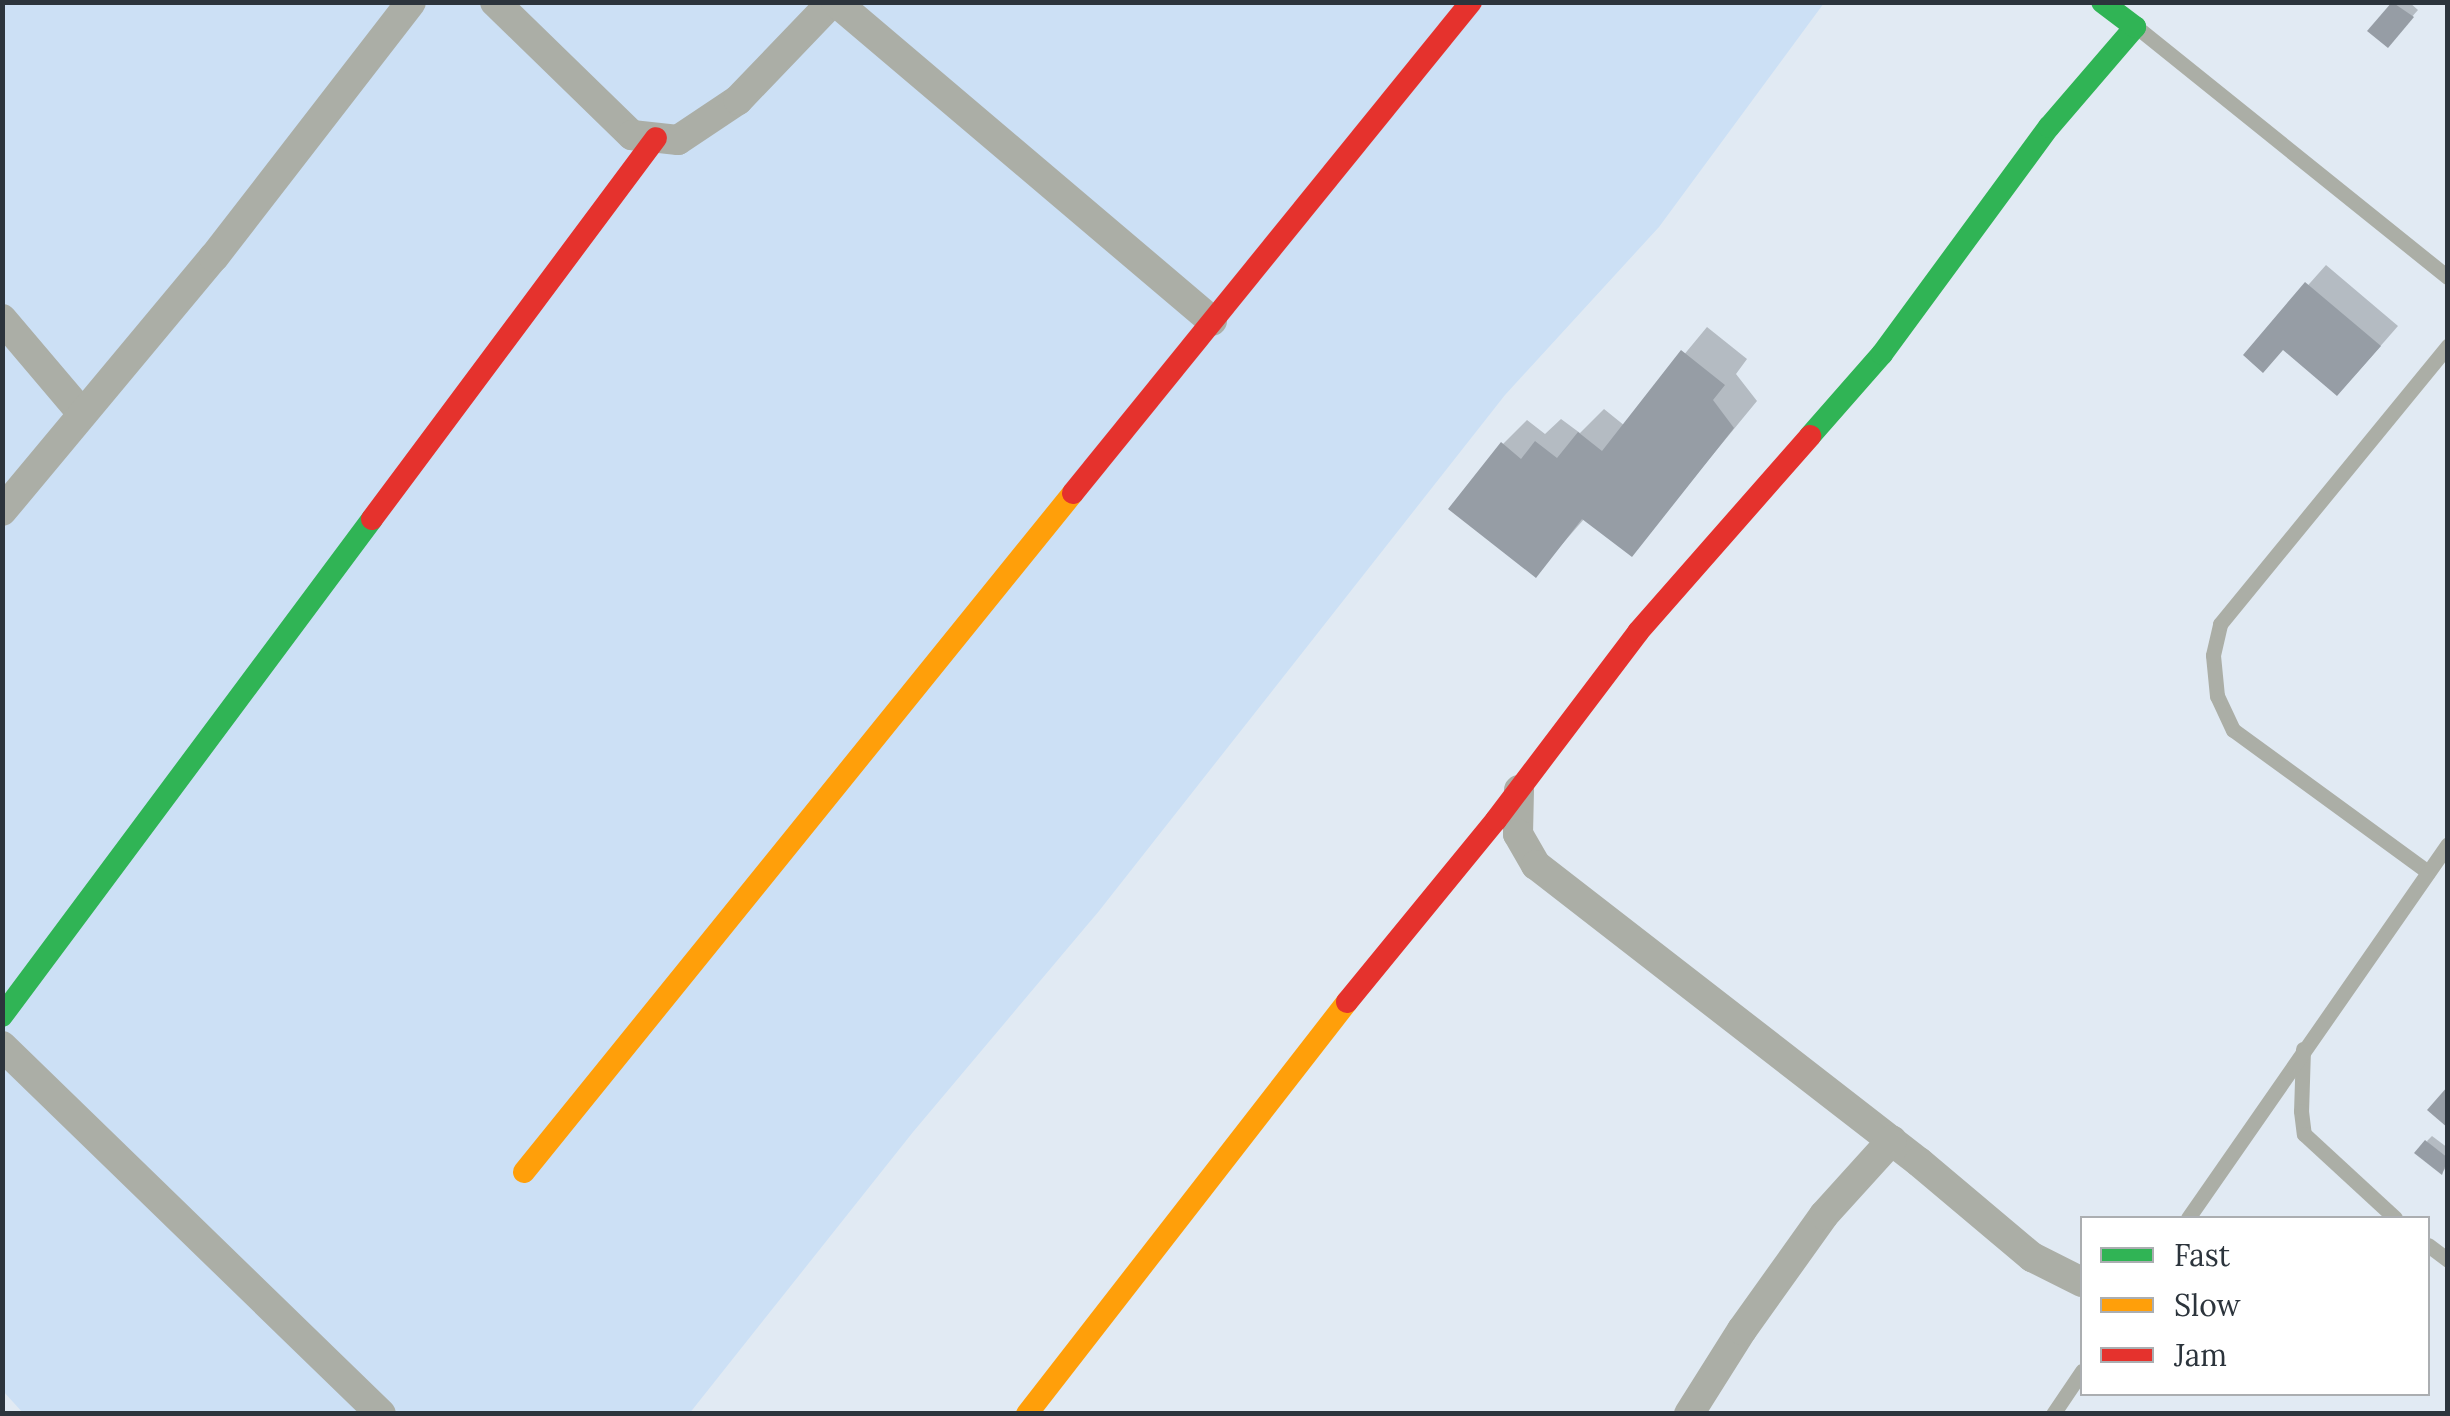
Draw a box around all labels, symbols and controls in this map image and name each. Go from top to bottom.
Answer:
legend [2080,1216,2430,1396]
text: Fast [2174,1236,2230,1274]
text: Slow [2174,1286,2240,1324]
text: Jam [2174,1336,2227,1374]

